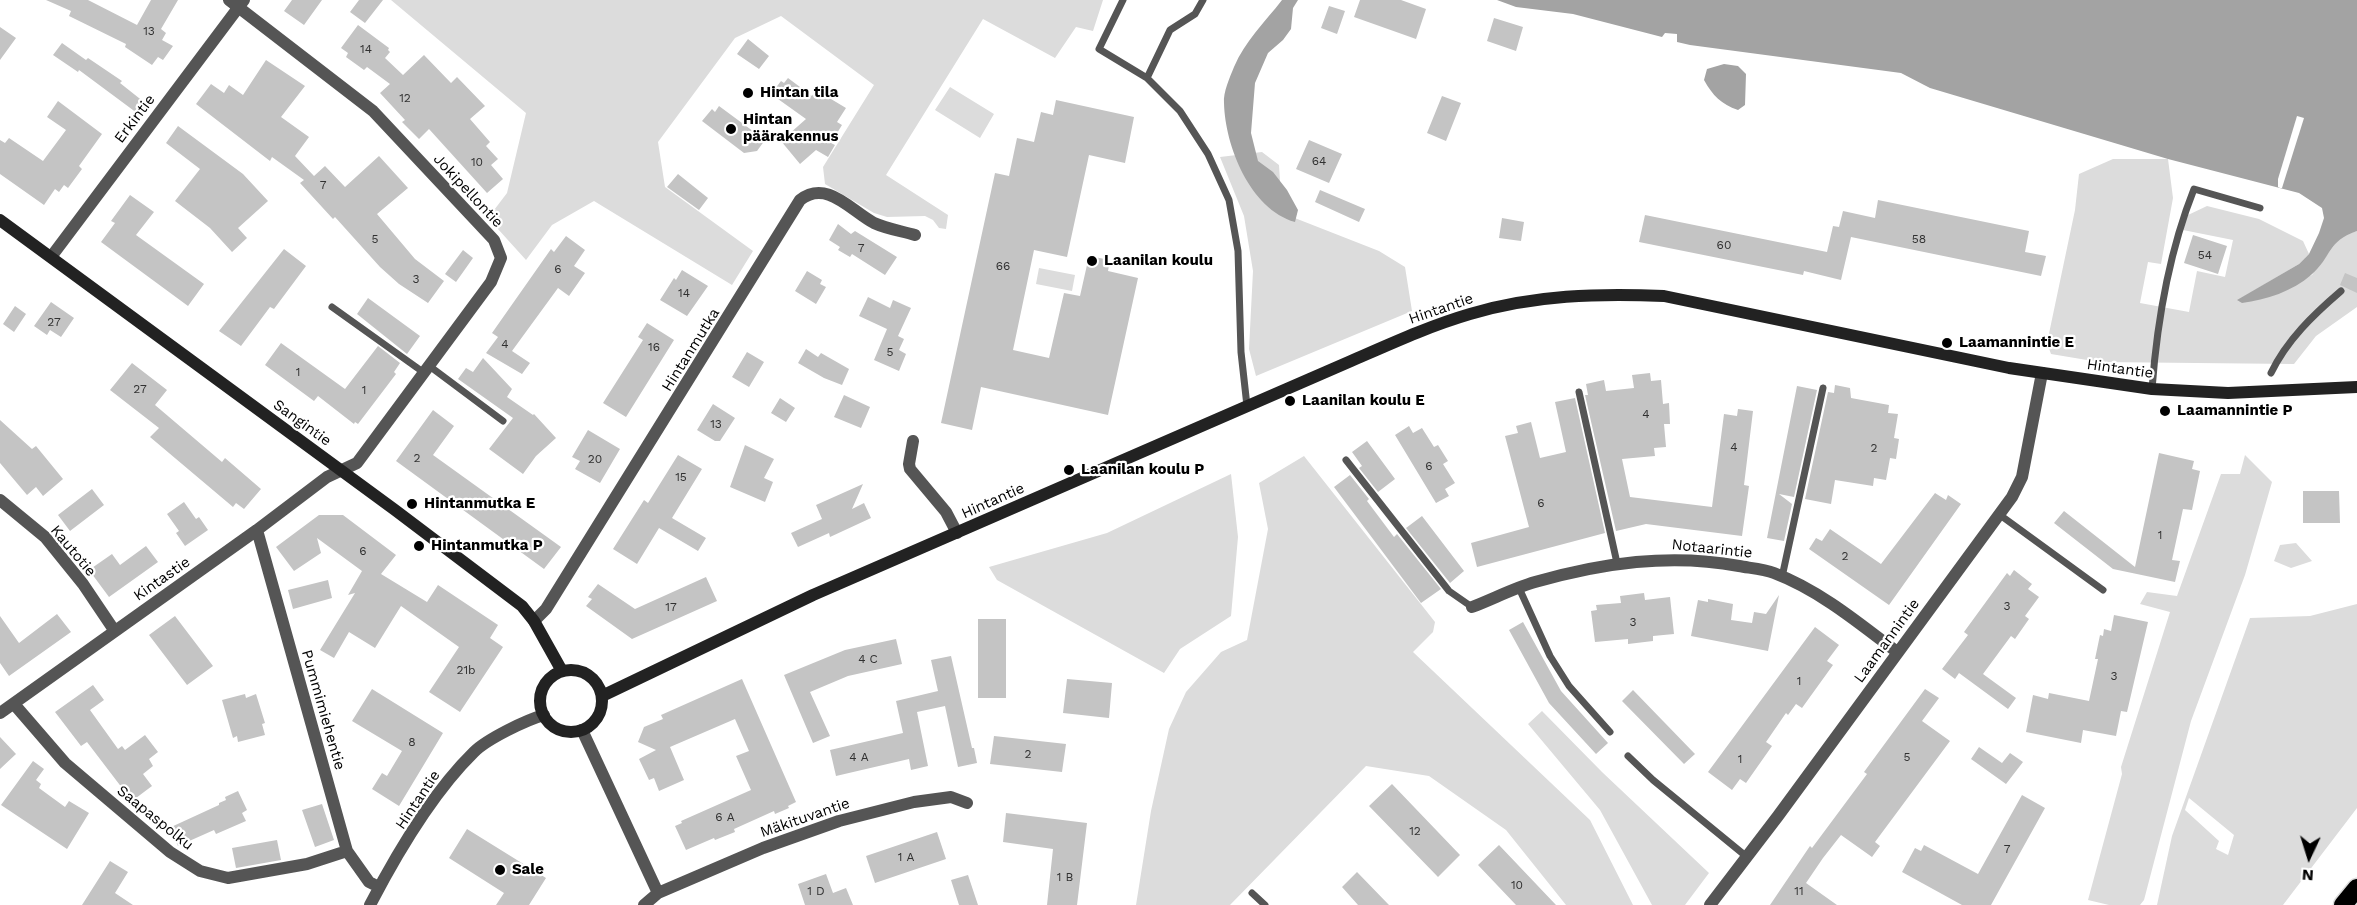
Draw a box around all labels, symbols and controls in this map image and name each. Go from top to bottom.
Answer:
house number: 13 [143,24,155,38]
house number: 14 [360,42,372,56]
place label: Hintan tila [760,84,838,102]
marker: Hintan tila [741,86,755,100]
street label: Erkintie [111,91,159,147]
house number: 12 [399,91,411,105]
place label: Hintan päärakennus [743,111,839,146]
marker: Hintan päärakennus [724,122,738,136]
street label: Jokipellontie [429,150,507,232]
house number: 64 [1312,154,1326,168]
house number: 10 [471,155,483,169]
house number: 7 [320,178,326,192]
house number: 5 [372,232,378,246]
house number: 58 [1912,232,1926,246]
house number: 60 [1717,238,1731,252]
house number: 7 [858,241,864,255]
house number: 54 [2198,248,2212,262]
place label: Laanilan koulu [1104,252,1213,270]
marker: Laanilan koulu [1085,254,1099,268]
house number: 66 [996,259,1010,273]
house number: 6 [554,262,562,276]
house number: 3 [413,272,419,286]
house number: 14 [678,286,690,300]
street label: Hintantie [1406,290,1476,328]
street label: Hintanmutka [658,305,724,395]
house number: 27 [47,315,61,329]
place label: Laamannintie E [1959,334,2074,352]
marker: Laamannintie E [1940,336,1954,350]
house number: 4 [501,337,509,351]
house number: 16 [648,340,660,354]
house number: 5 [887,345,893,359]
street label: Hintantie [2086,355,2154,383]
house number: 1 [296,365,300,379]
house number: 27 [133,382,147,396]
house number: 1 [362,383,366,397]
place label: Laanilan koulu E [1302,392,1425,410]
marker: Laanilan koulu E [1283,394,1297,408]
street label: Sangintie [269,396,335,450]
place label: Laamannintie P [2177,402,2293,420]
marker: Laamannintie P [2158,404,2172,418]
house number: 4 [1642,407,1650,421]
house number: 13 [710,417,722,431]
house number: 4 [1730,440,1738,454]
house number: 2 [1871,441,1877,455]
house number: 2 [414,451,420,465]
house number: 20 [588,452,602,466]
house number: 6 [1425,459,1433,473]
place label: Laanilan koulu P [1081,461,1204,479]
marker: Laanilan koulu P [1062,463,1076,477]
house number: 15 [675,470,687,484]
street label: Hintantie [959,479,1027,523]
place label: Hintanmutka E [424,495,535,513]
house number: 6 [1537,496,1545,510]
marker: Hintanmutka E [405,497,419,511]
street label: Kautotie [46,522,100,580]
house number: 1 [2158,528,2162,542]
street label: Notaarintie [1671,536,1753,562]
place label: Hintanmutka P [431,537,543,555]
marker: Hintanmutka P [412,539,426,553]
house number: 6 [359,544,367,558]
house number: 2 [1842,549,1848,563]
street label: Kintastie [130,553,194,605]
street label: Laamannintie [1851,595,1923,687]
house number: 3 [2004,599,2010,613]
house number: 17 [665,600,677,614]
house number: 3 [1630,615,1636,629]
street label: Pummimiehentie [297,648,349,772]
house number: 4 C [858,652,878,666]
house number: 21b [456,663,476,677]
house number: 3 [2111,669,2117,683]
house number: 1 [1797,674,1801,688]
house number: 8 [408,735,416,749]
house number: 2 [1025,747,1031,761]
house number: 4 A [849,750,869,764]
house number: 5 [1904,750,1910,764]
house number: 1 [1738,752,1742,766]
street label: Hintantie [392,767,444,833]
street label: Saapaspolku [113,782,197,854]
street label: Mäkituvantie [758,794,852,842]
house number: 6 A [715,810,735,824]
house number: 12 [1409,824,1421,838]
north arrow [2279,827,2339,887]
house number: 7 [2004,842,2010,856]
house number: 1 A [898,850,914,864]
place label: Sale [512,861,544,879]
marker: Sale [493,863,507,877]
text: N [2301,866,2314,885]
house number: 1 B [1057,870,1073,884]
house number: 10 [1511,878,1523,892]
house number: 1 D [807,884,825,898]
house number: 11 [1794,884,1804,898]

